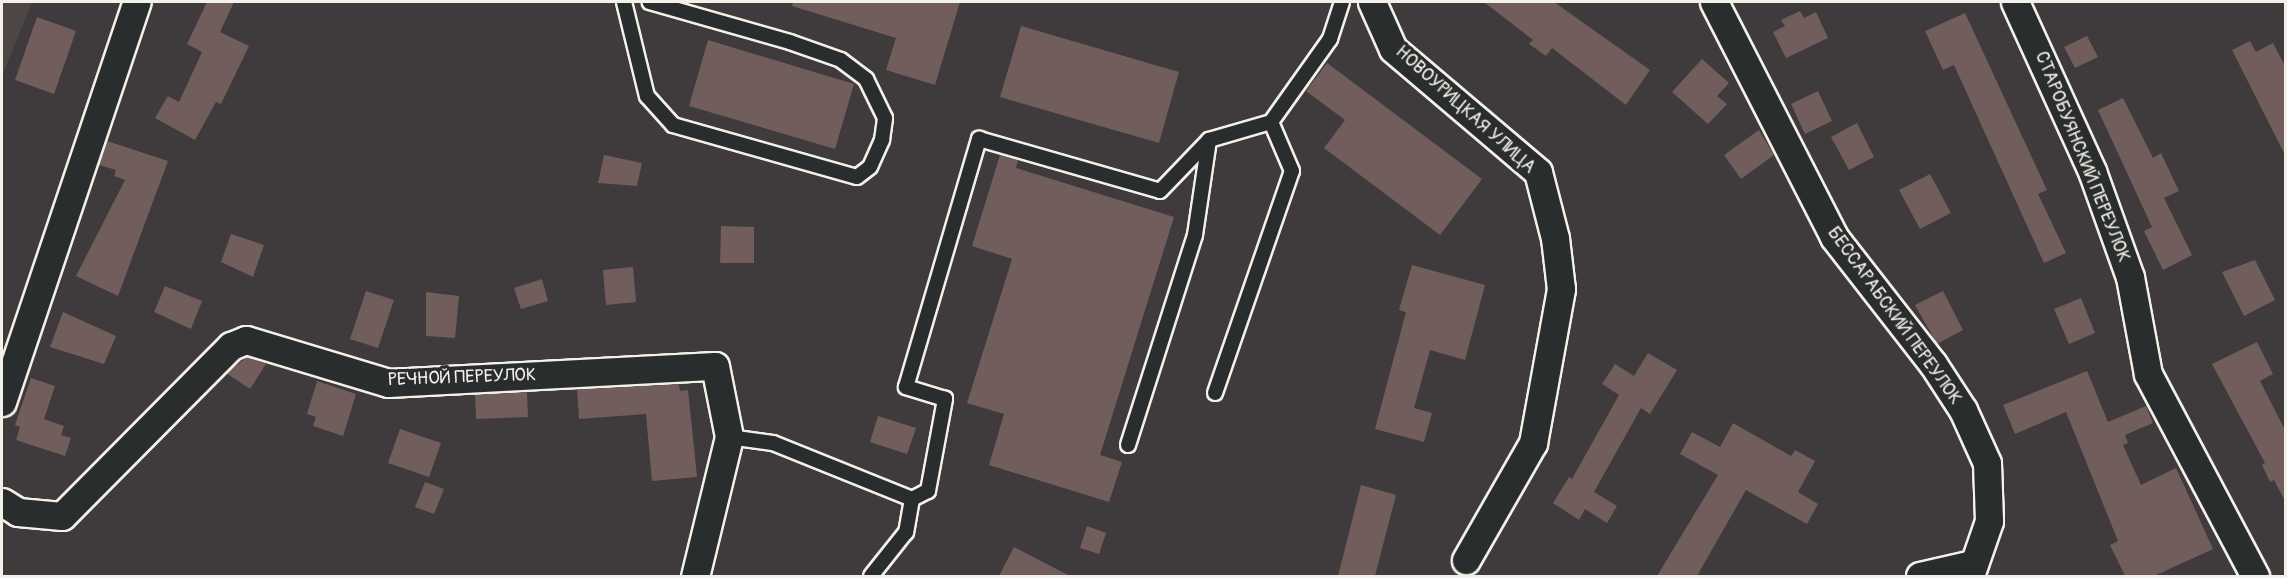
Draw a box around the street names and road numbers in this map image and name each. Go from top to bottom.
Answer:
street label: НОВОУРИЦКАЯ УЛИЦА [1391,41,1539,179]
street label: СТАРОБУЯНСКИЙ ПЕРЕУЛОК [2030,48,2134,266]
street label: БЕССАРАБСКИЙ ПЕРЕУЛОК [1822,223,1966,409]
street label: РЕЧНОЙ ПЕРЕУЛОК [387,365,537,391]

